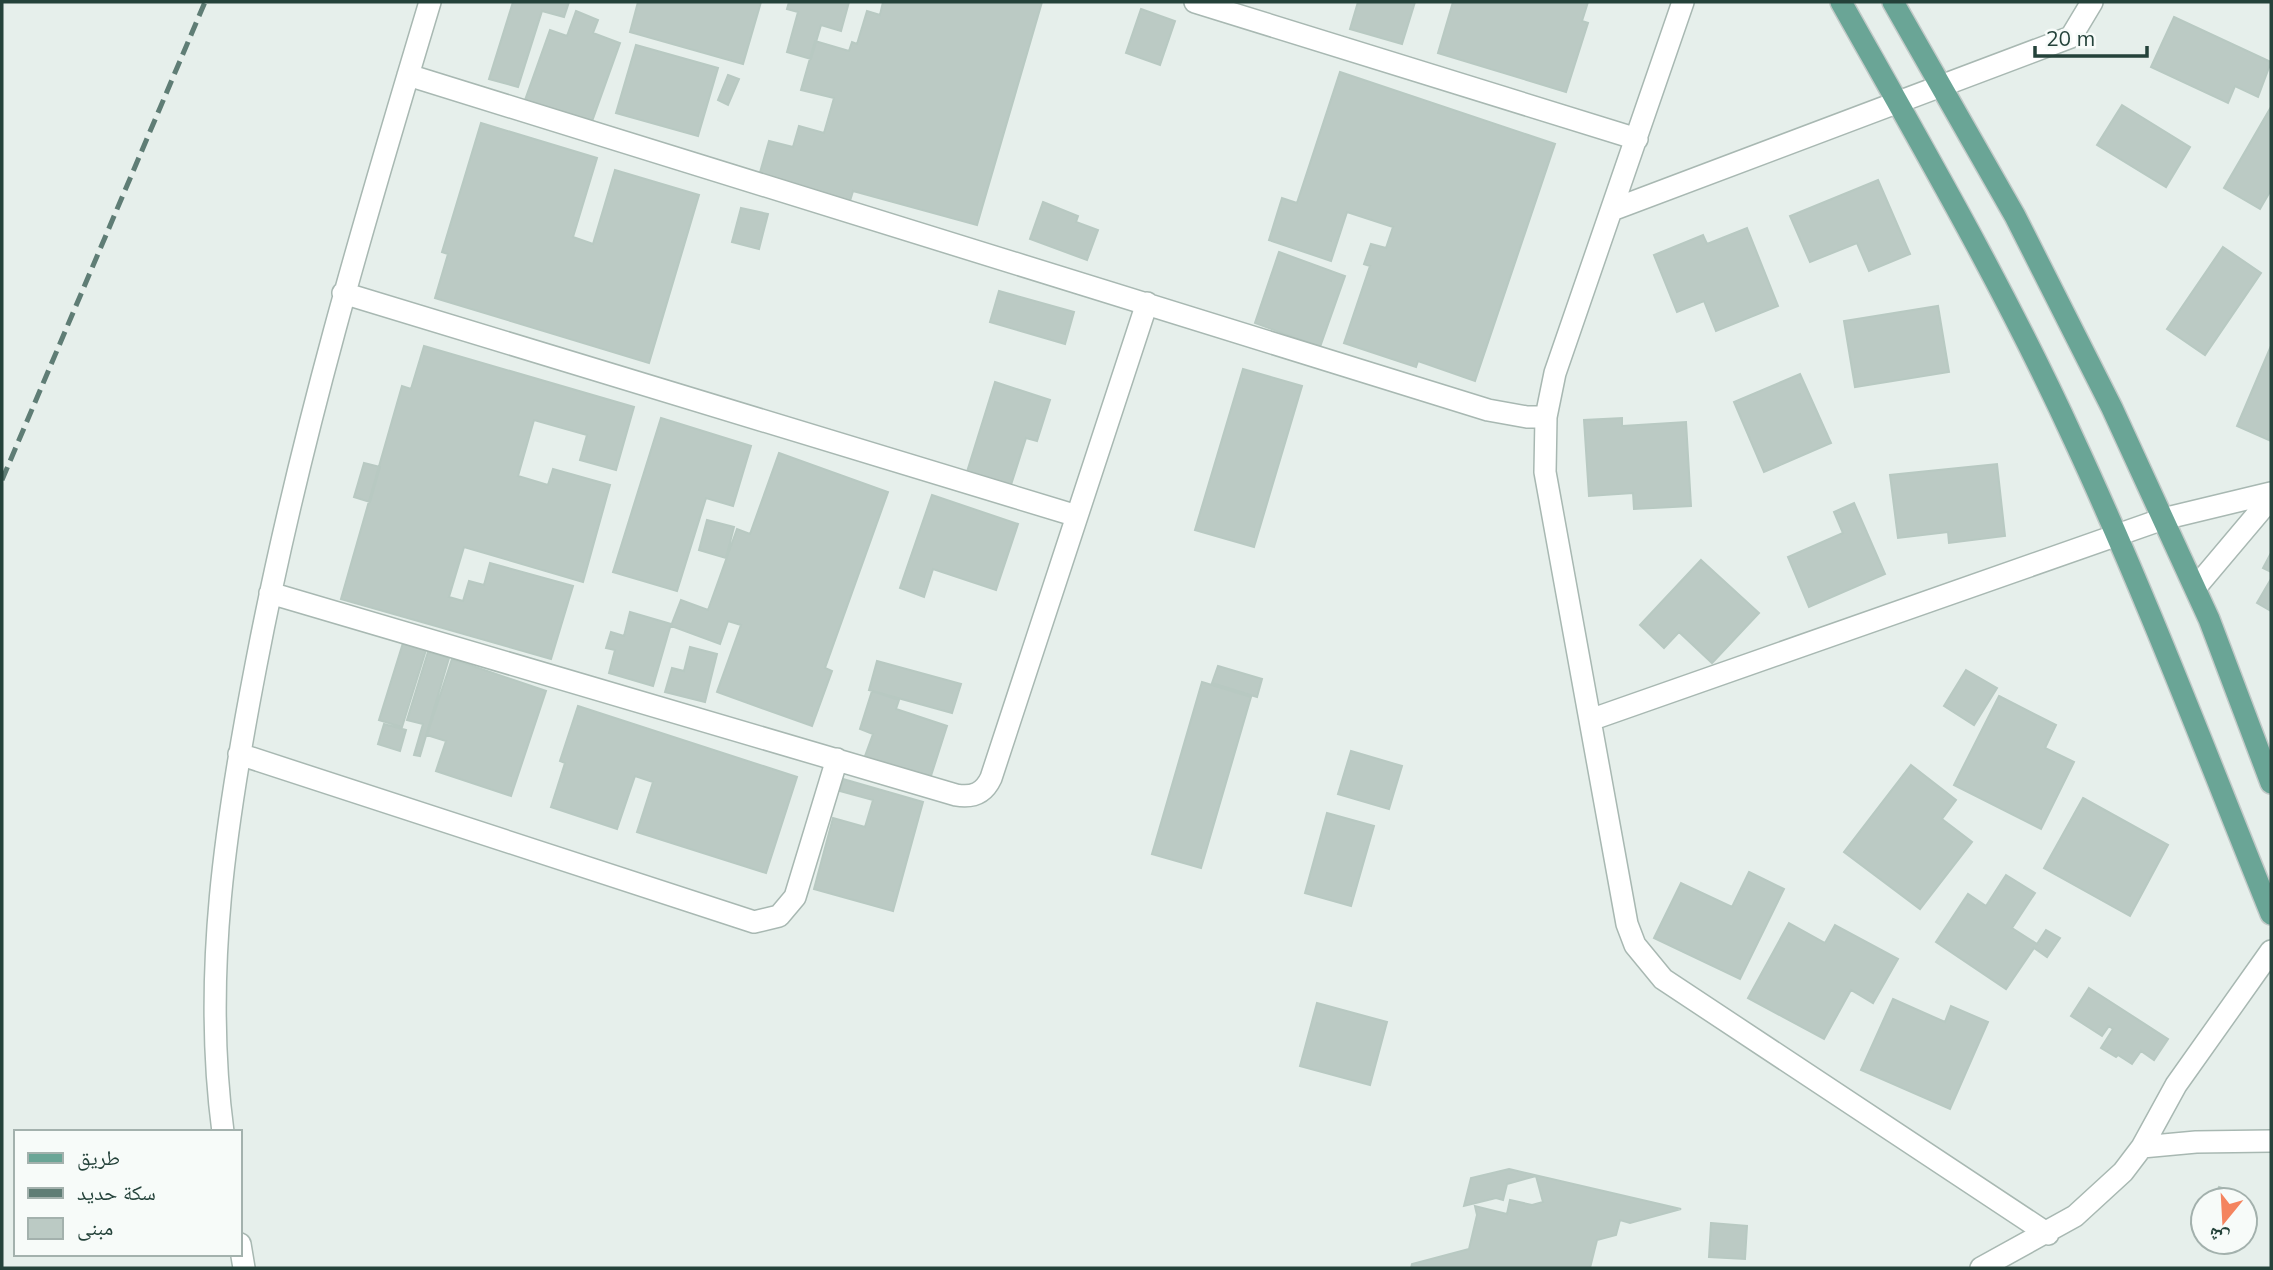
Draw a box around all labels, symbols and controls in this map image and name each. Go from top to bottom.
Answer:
scale bar [2035,14,2147,58]
text: 20 m [2046,25,2095,51]
legend [14,1130,242,1256]
text: طريق [77,1144,120,1171]
text: سكة حديد [77,1179,156,1205]
north arrow [2189,1186,2259,1256]
text: مبنى [77,1214,113,1241]
text: ش [2205,1223,2232,1252]

